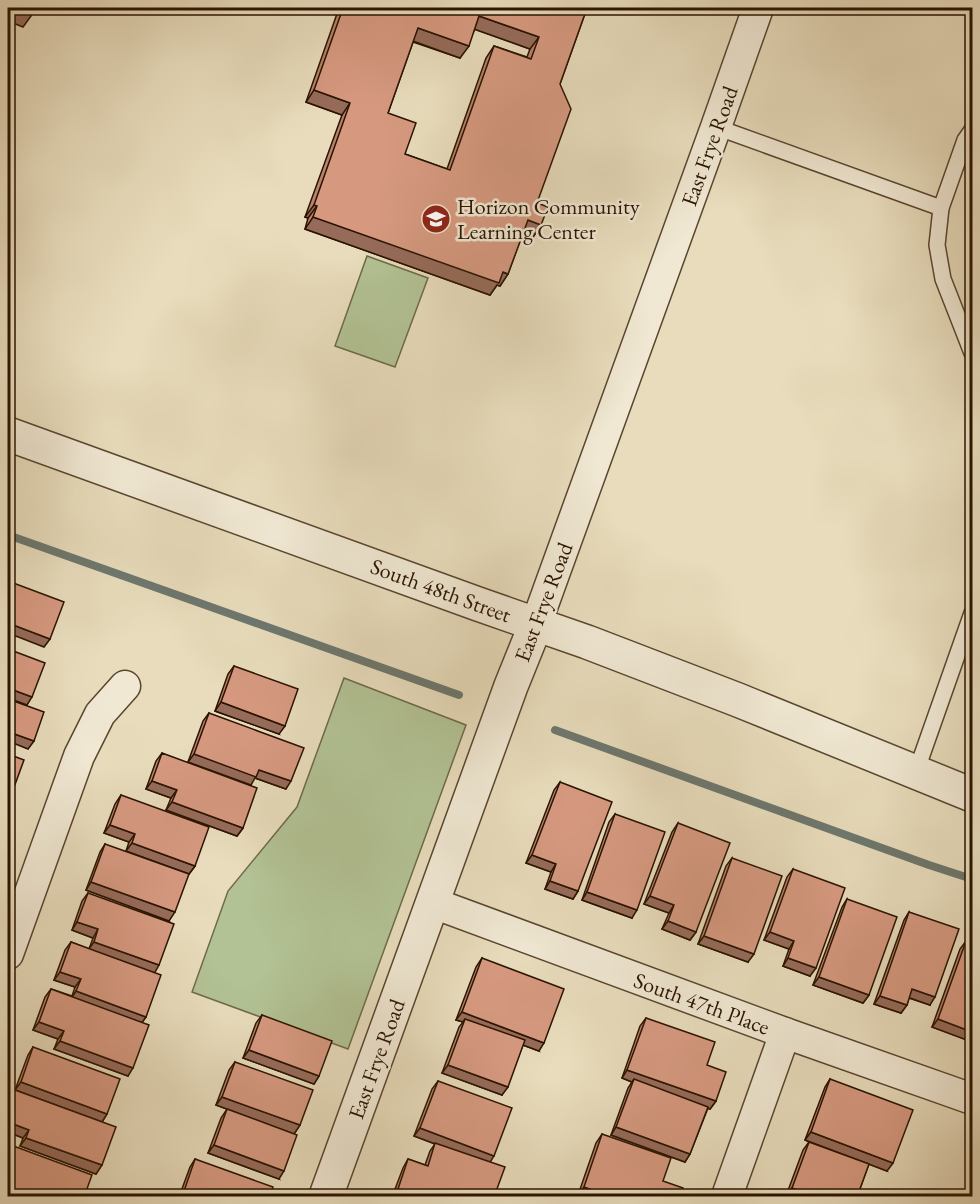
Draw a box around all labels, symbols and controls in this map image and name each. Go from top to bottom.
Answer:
street label: East Frye Road [674,81,745,210]
place label: Horizon Community Learning Center [457,192,640,246]
school or university icon: Horizon Community Learning Center [420,203,452,235]
street label: East Frye Road [507,537,580,666]
street label: South 48th Street [367,552,515,629]
street label: South 47th Place [630,965,774,1042]
street label: East Frye Road [341,994,412,1123]

